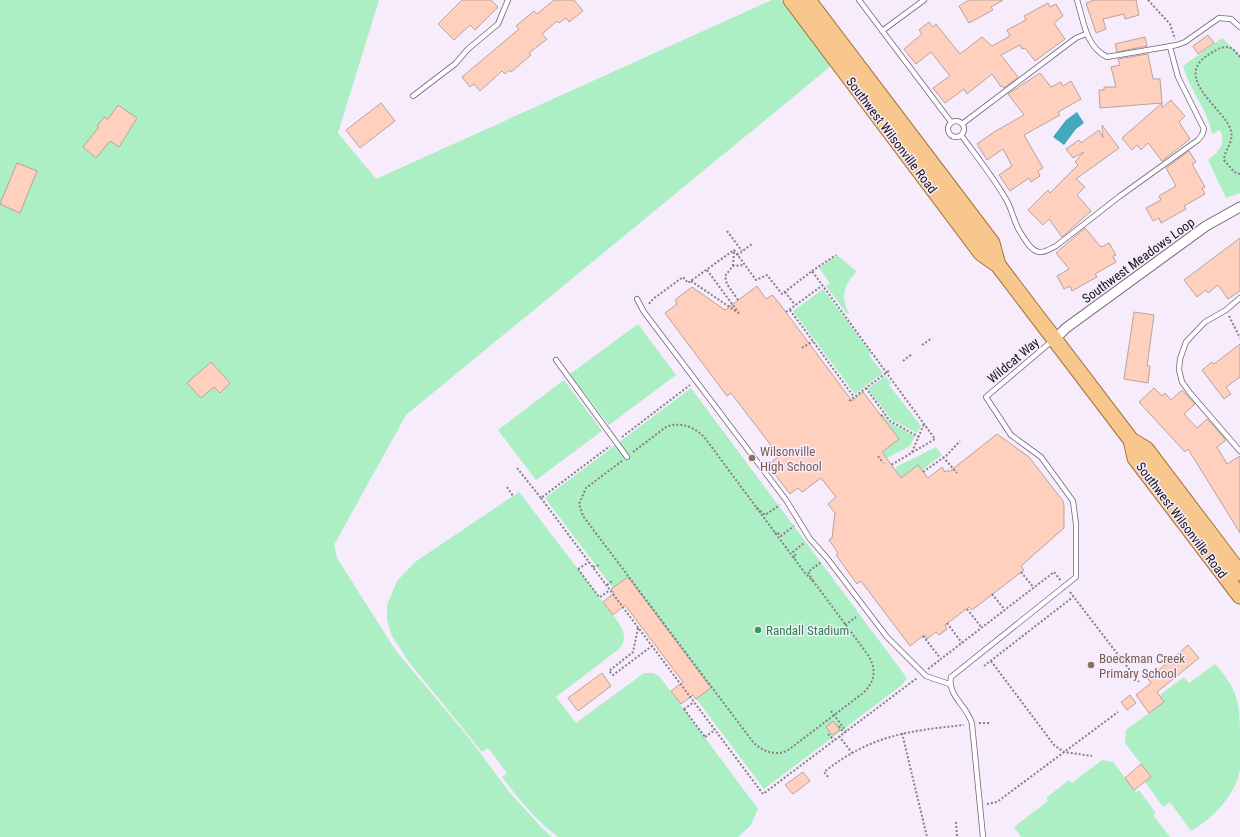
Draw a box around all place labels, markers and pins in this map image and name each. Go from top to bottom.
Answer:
place label: Wilsonville High School [760,444,822,474]
marker: Wilsonville High School [747,453,757,463]
place label: Randall Stadium [766,623,849,638]
marker: Randall Stadium [753,625,763,635]
place label: Boeckman Creek Primary School [1099,651,1185,681]
marker: Boeckman Creek Primary School [1086,660,1096,670]

